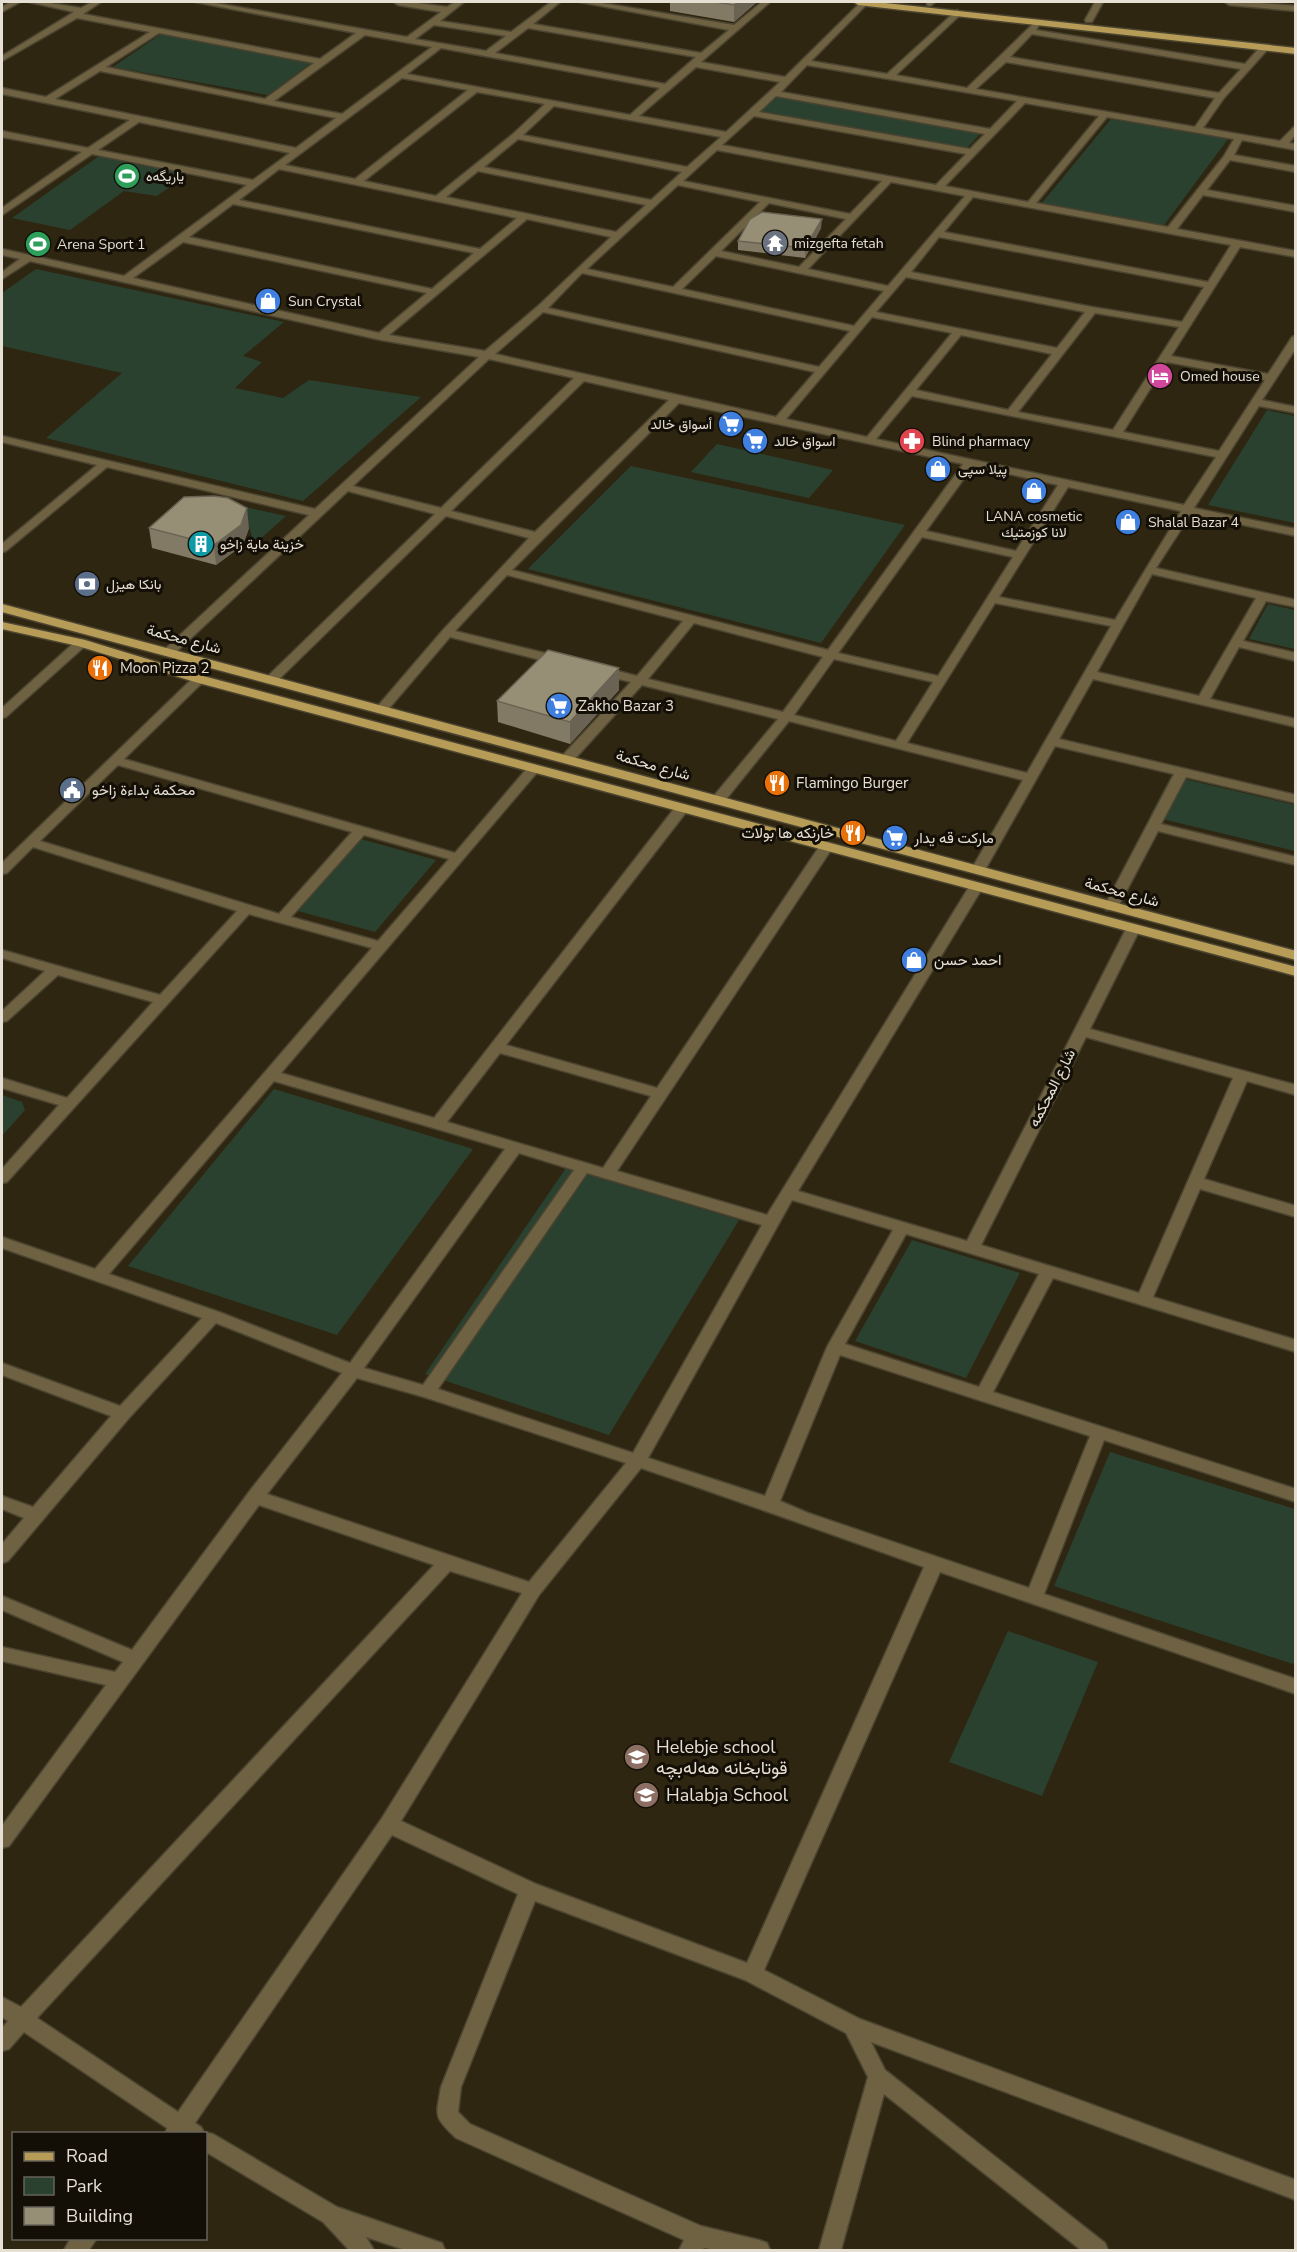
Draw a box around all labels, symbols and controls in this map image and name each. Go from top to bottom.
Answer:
sports icon: یاریگه‌ه [112,161,142,191]
place label: یاریگه‌ه [146,167,184,186]
temple icon: mizgefta fetah [760,228,790,258]
sports icon: Arena Sport 1 [23,229,53,259]
place label: mizgefta fetah [794,234,884,253]
place label: Arena Sport 1 [57,235,145,254]
shop icon: Sun Crystal [253,286,283,316]
place label: Sun Crystal [288,292,362,311]
hotel icon: Omed house [1145,361,1175,391]
place label: Omed house [1180,367,1260,386]
supermarket icon: أسواق خالد [716,409,746,439]
place label: أسواق خالد [650,415,712,434]
supermarket icon: اسواق خالد [740,426,770,456]
pharmacy icon: Blind pharmacy [897,426,927,456]
place label: اسواق خالد [774,432,836,451]
place label: Blind pharmacy [932,432,1031,451]
shop icon: پيلا سپى [923,454,953,484]
place label: پيلا سپى [958,460,1007,479]
shop icon: LANA cosmetic لانا کوزمتیك [1019,476,1049,506]
place label: LANA cosmetic لانا کوزمتیك [986,507,1083,542]
shop icon: Shalal Bazar 4 [1113,507,1143,537]
place label: Shalal Bazar 4 [1148,513,1239,532]
building icon: خزينة ماية زاخو [186,529,216,559]
place label: خزينة ماية زاخو [220,535,304,554]
bank icon: بانکا هیزل [72,569,102,599]
place label: بانکا هیزل [106,575,161,594]
street label: شارع محكمة [144,619,224,660]
restaurant icon: Moon Pizza 2 [85,653,115,683]
place label: Moon Pizza 2 [120,658,209,678]
supermarket icon: Zakho Bazar 3 [544,691,574,721]
place label: Zakho Bazar 3 [578,696,674,716]
street label: شارع محكمة [613,745,693,786]
restaurant icon: Flamingo Burger [762,768,792,798]
place label: Flamingo Burger [796,773,909,793]
public building icon: محكمة بداءة زاخو [57,775,87,805]
place label: محكمة بداءة زاخو [92,780,195,800]
restaurant icon: خارنكه ها بولات [838,818,868,848]
place label: خارنكه ها بولات [741,823,834,843]
supermarket icon: ماركت قه يدار [880,823,910,853]
place label: ماركت قه يدار [913,828,994,848]
street label: شارع محكمة [1082,872,1162,913]
shop icon: احمد حسن [899,945,929,975]
place label: احمد حسن [934,950,1002,970]
street label: شارع المحكمه [1024,1046,1081,1131]
place label: Helebje school قوتابخانە هەلەبچە [656,1735,788,1780]
school or university icon: Helebje school قوتابخانە هەلەبچە [622,1742,652,1772]
school or university icon: Halabja School [631,1780,661,1810]
place label: Halabja School [666,1783,789,1807]
legend [12,2132,207,2240]
text: Road [66,2144,108,2168]
text: Park [66,2174,103,2198]
text: Building [66,2204,133,2228]

